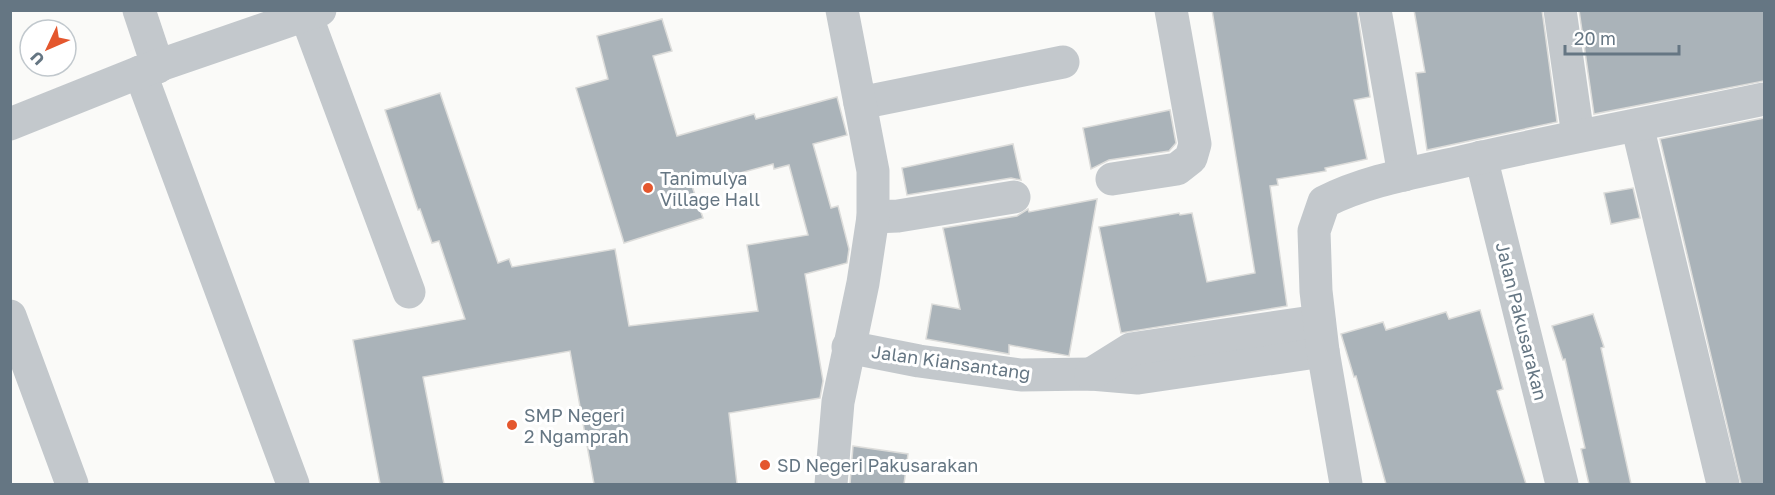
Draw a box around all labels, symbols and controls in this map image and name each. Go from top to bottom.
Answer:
north arrow [18,18,78,78]
scale bar [1565,18,1679,56]
text: 20 m [1574,27,1616,49]
text: U [26,47,48,70]
place label: Tanimulya Village Hall [660,167,760,210]
marker: Tanimulya Village Hall [641,181,655,195]
street label: Jalan Pakusarakan [1492,240,1552,402]
street label: Jalan Kiansantang [870,340,1032,384]
place label: SMP Negeri 2 Ngamprah [524,404,629,447]
marker: SMP Negeri 2 Ngamprah [505,418,519,432]
place label: SD Negeri Pakusarakan [777,454,978,476]
marker: SD Negeri Pakusarakan [758,458,772,472]

